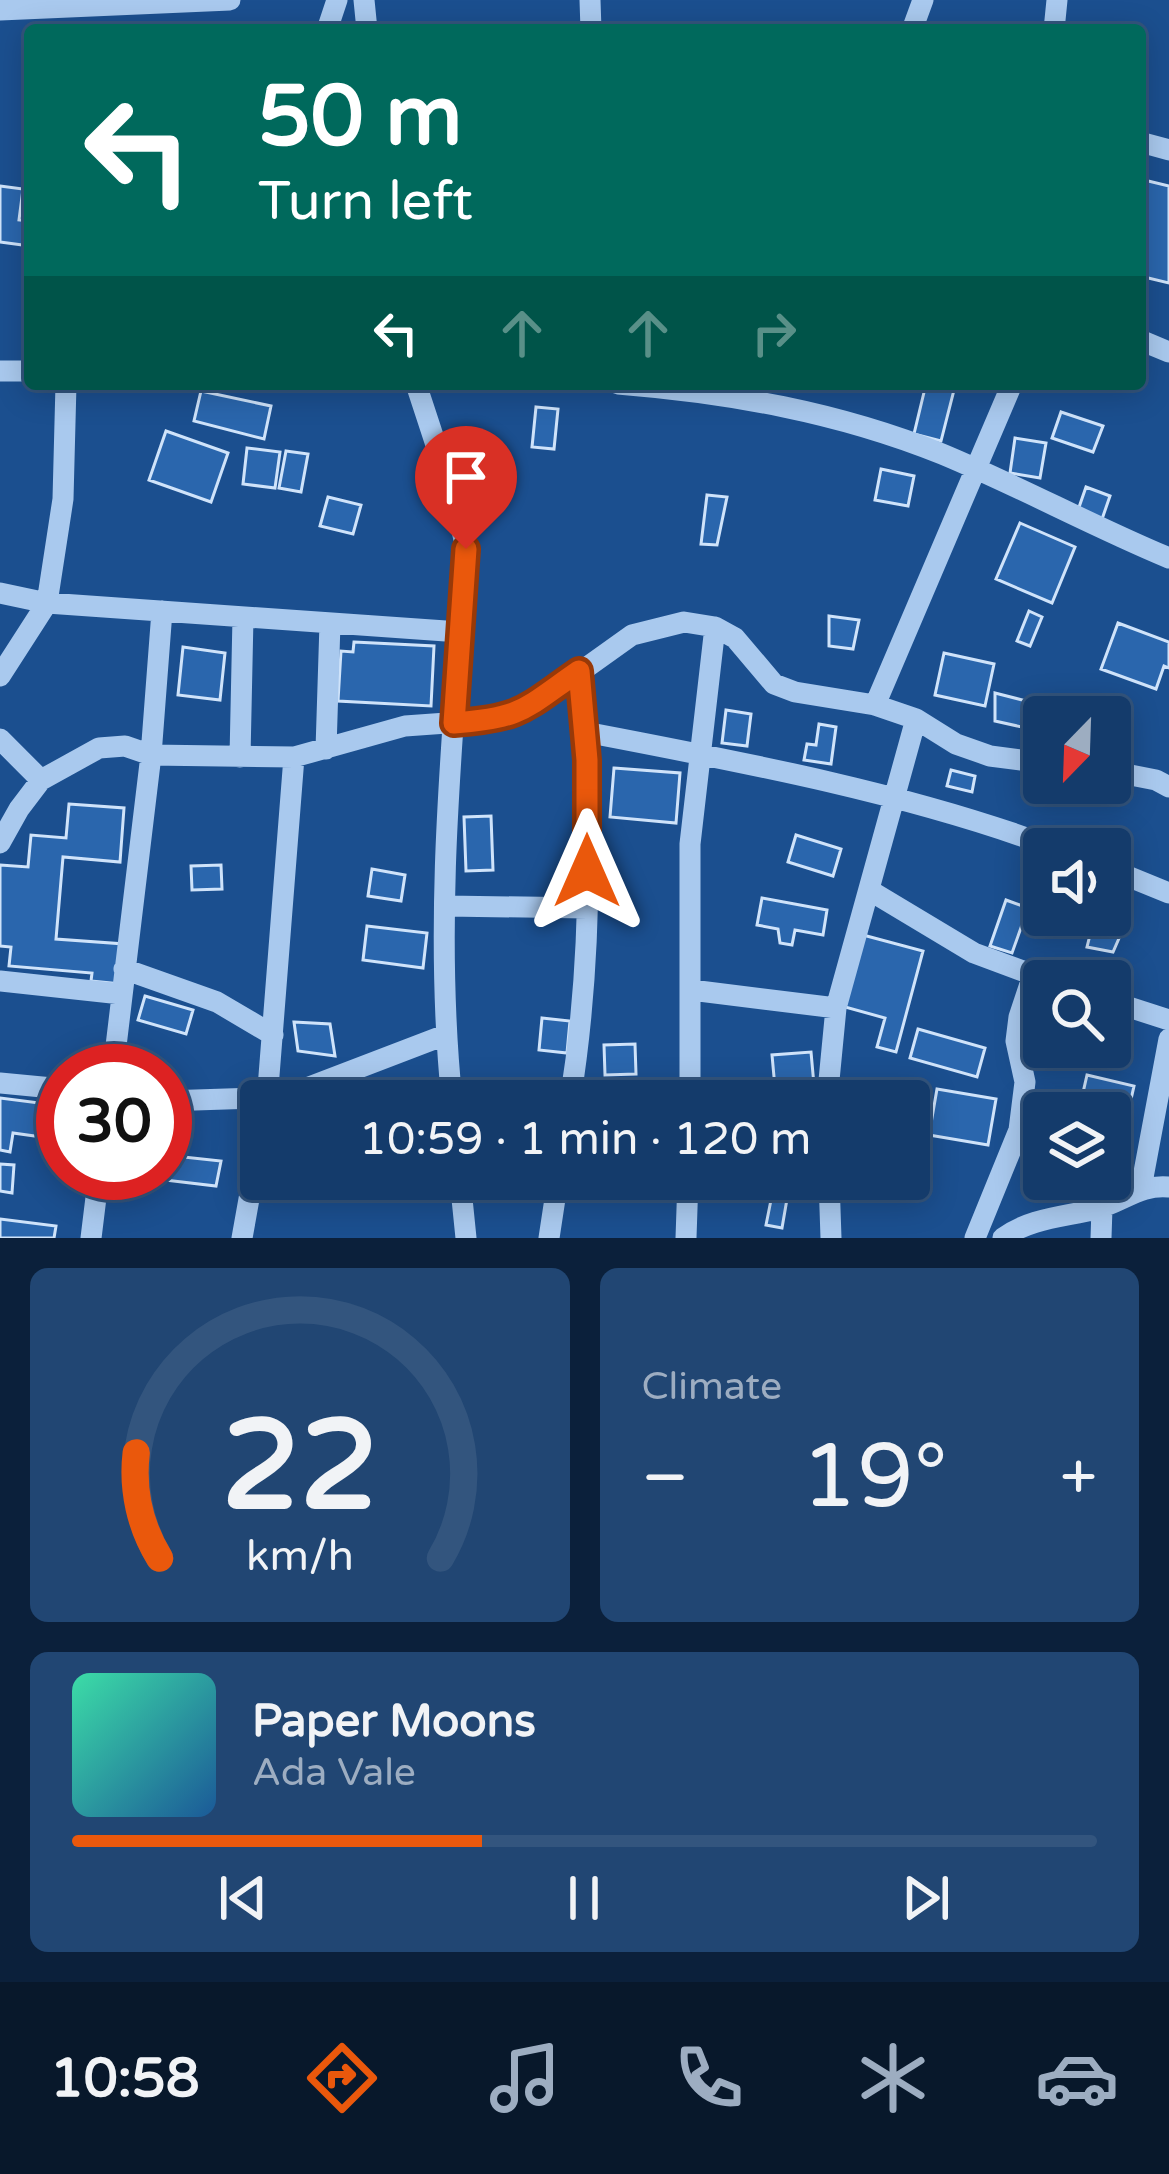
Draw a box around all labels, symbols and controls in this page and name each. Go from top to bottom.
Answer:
text: 50 m [258,67,462,168]
icon: left [60,72,216,228]
text: Turn left [258,169,473,234]
icon: left [363,300,429,366]
icon: ahead [489,300,555,366]
icon: ahead [615,300,681,366]
icon: right [741,300,807,366]
pin [415,426,517,549]
icon: arrive [433,444,499,510]
north arrow [1023,696,1131,804]
map controls [1023,696,1131,1200]
position arrow [524,808,650,934]
button: sound [1023,828,1131,936]
button: search [1023,960,1131,1068]
speed limit sign: 30 [36,1044,192,1200]
button: layers [1023,1092,1131,1200]
text: 10:59 · 1 min · 120 m [359,1113,811,1167]
text: Climate [642,1363,782,1410]
text: 22 [221,1392,378,1543]
text: 19° [801,1423,948,1532]
text: − [642,1438,689,1518]
text: + [1060,1438,1097,1518]
text: km/h [246,1531,354,1582]
text: Paper Moons [252,1695,536,1749]
text: Ada Vale [252,1749,416,1796]
icon: previous [210,1865,276,1931]
icon: pause [551,1865,617,1931]
icon: next [893,1865,959,1931]
icon: directions [300,2036,384,2120]
icon: music [483,2036,567,2120]
icon: phone [667,2036,751,2120]
icon: climate [851,2036,935,2120]
icon: car [1035,2036,1119,2120]
text: 10:58 [50,2046,200,2111]

